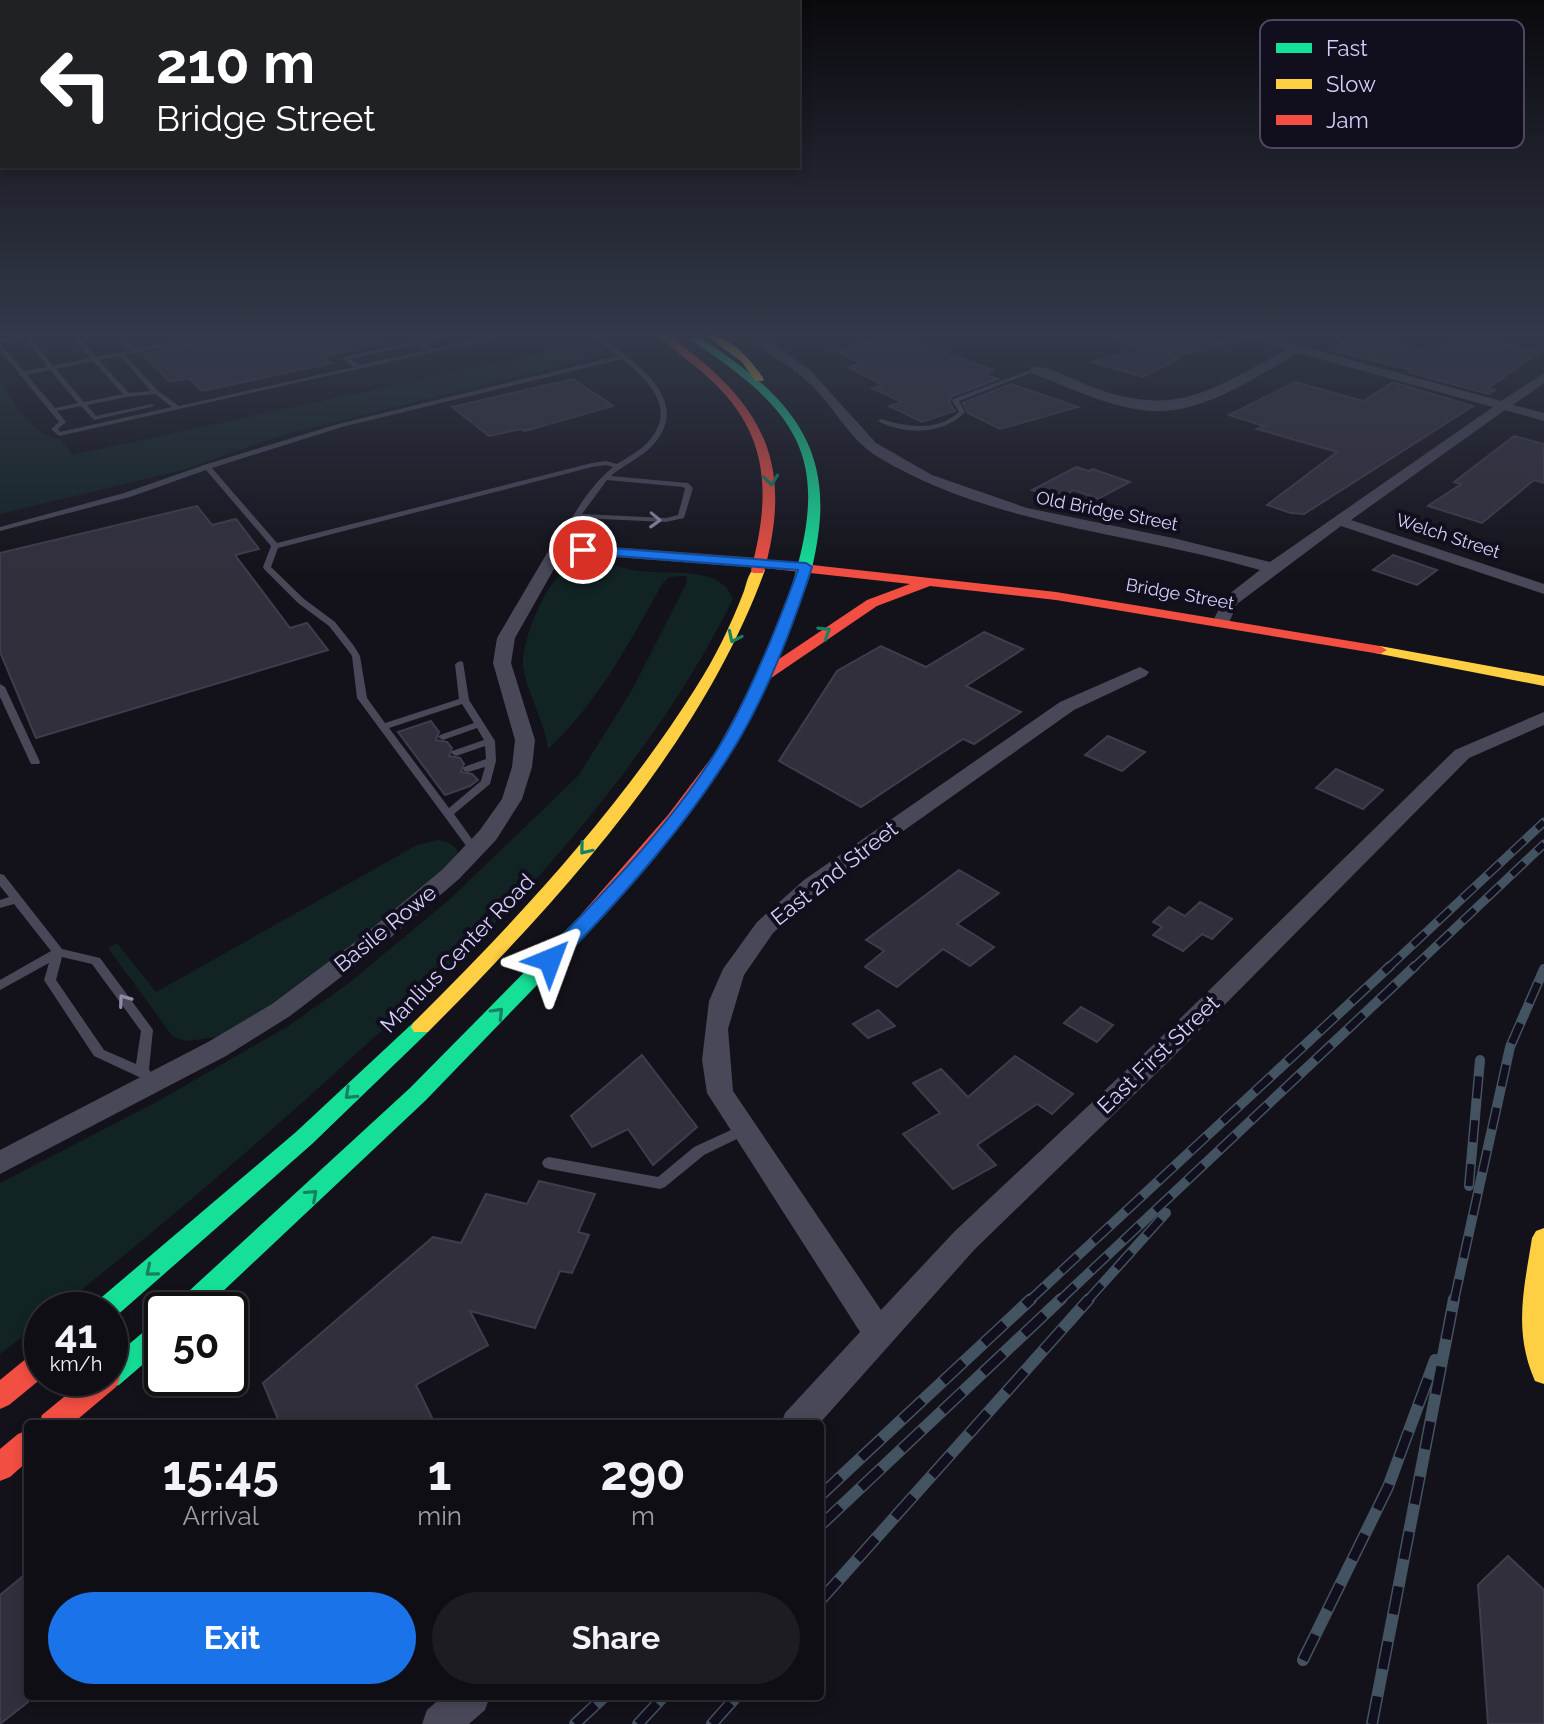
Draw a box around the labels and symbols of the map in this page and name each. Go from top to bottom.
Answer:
legend [1260,20,1524,148]
text: Fast [1326,35,1368,61]
text: Slow [1326,71,1376,97]
text: Jam [1326,107,1369,133]
one-way arrow [762,473,779,487]
street label: Old Bridge Street [1035,486,1180,535]
street label: Welch Street [1394,509,1503,562]
one-way arrow [649,511,662,528]
pin [549,516,617,584]
street label: Bridge Street [1124,574,1236,613]
one-way arrow [817,627,831,642]
one-way arrow [728,628,744,643]
street label: East 2nd Street [766,815,903,931]
one-way arrow [581,839,595,854]
street label: Manlius Center Road [375,868,539,1038]
street label: Basile Rowe [329,879,441,977]
position arrow [508,918,592,1002]
street label: East First Street [1092,989,1225,1119]
one-way arrow [120,994,134,1008]
one-way arrow [489,1008,503,1022]
one-way arrow [345,1085,359,1100]
one-way arrow [302,1190,317,1204]
one-way arrow [145,1261,160,1276]
speed limit sign: 50 [144,1292,248,1396]

